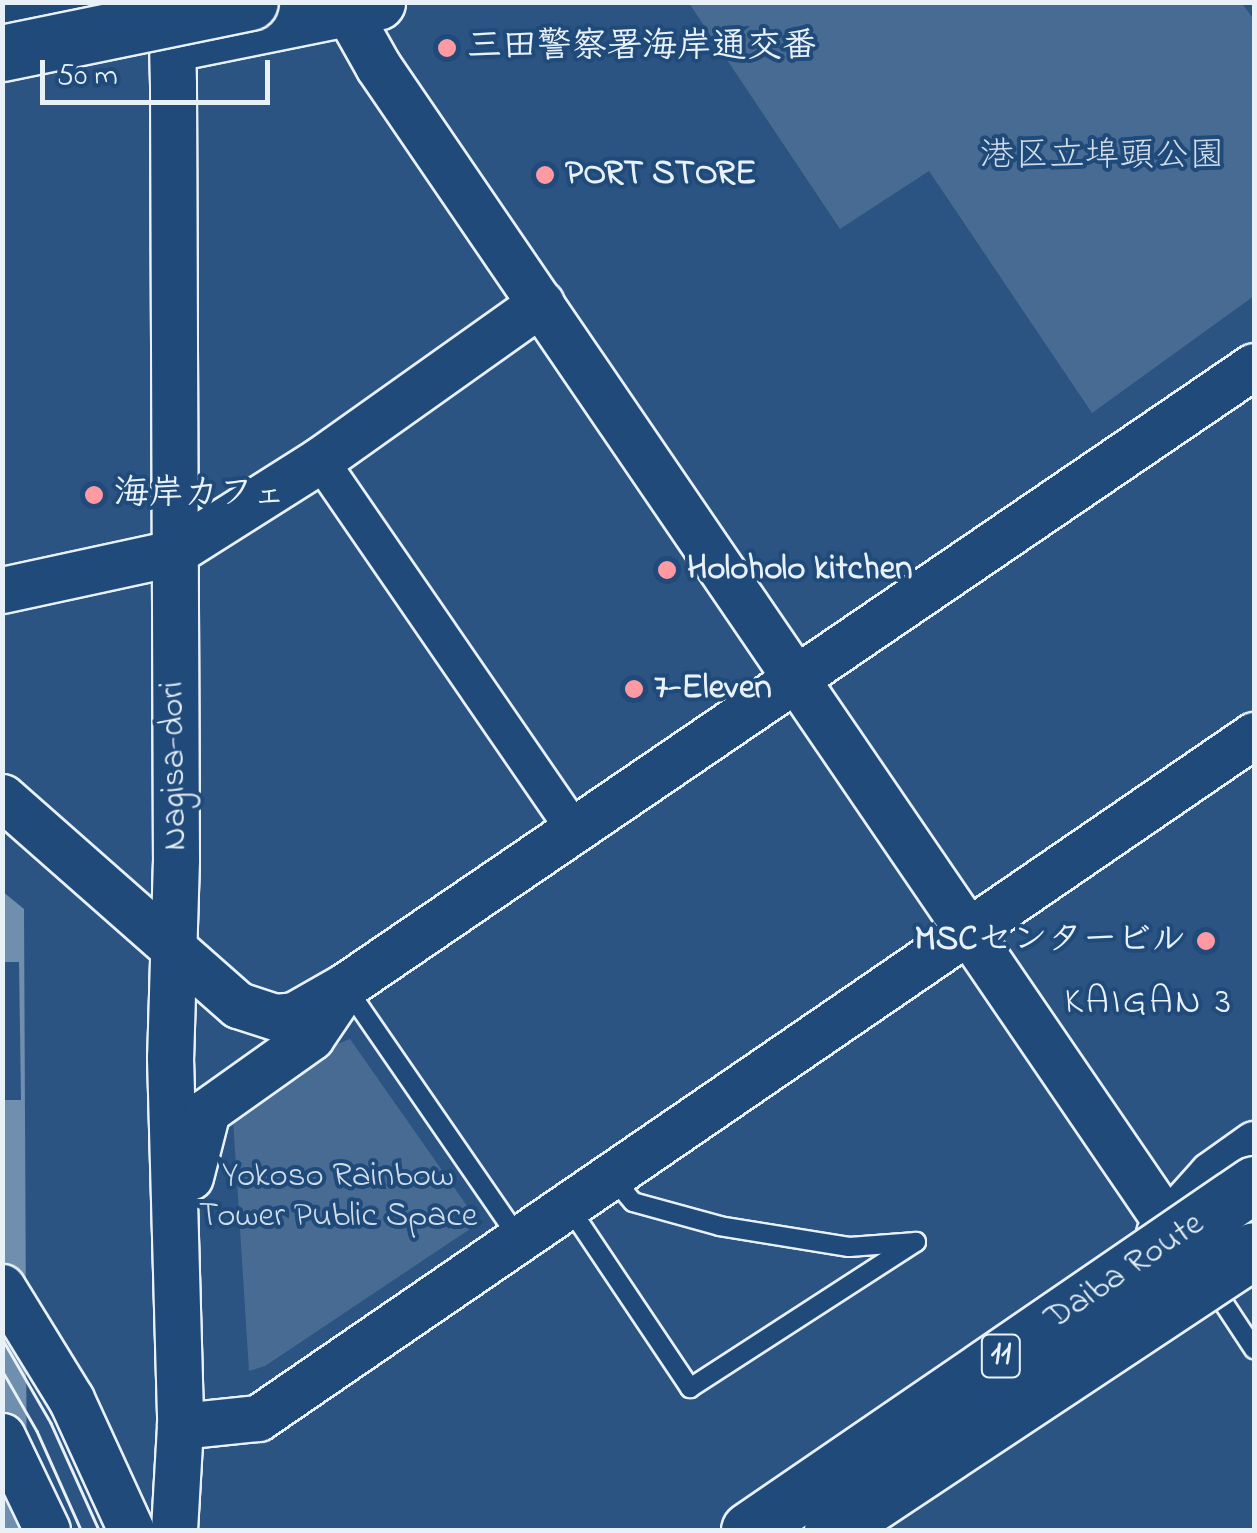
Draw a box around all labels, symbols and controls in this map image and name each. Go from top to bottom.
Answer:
place label: 三田警察署海岸通交番 [467,27,817,69]
marker: 三田警察署海岸通交番 [436,37,458,59]
scale bar [45,40,275,102]
text: 50 m [57,55,118,99]
park label: 港区立埠頭公園 [980,136,1224,178]
place label: PORT STORE [565,154,756,196]
marker: PORT STORE [534,164,556,186]
place label: 海岸カフェ [114,474,289,516]
marker: 海岸カフェ [83,484,105,506]
place label: Holoholo kitchen [687,549,913,591]
marker: Holoholo kitchen [656,559,678,581]
place label: 7-Eleven [654,668,772,710]
marker: 7-Eleven [623,678,645,700]
street label: Nagisa-dori [153,681,197,851]
place label: MSCセンタービル [913,920,1186,962]
marker: MSCセンタービル [1195,930,1217,952]
district label: KAIGAN 3 [1065,981,1233,1027]
park label: Yokoso Rainbow Tower Public Space [199,1156,477,1238]
street label: Daiba Route [1038,1204,1212,1340]
road number: 11 [978,1329,1024,1383]

